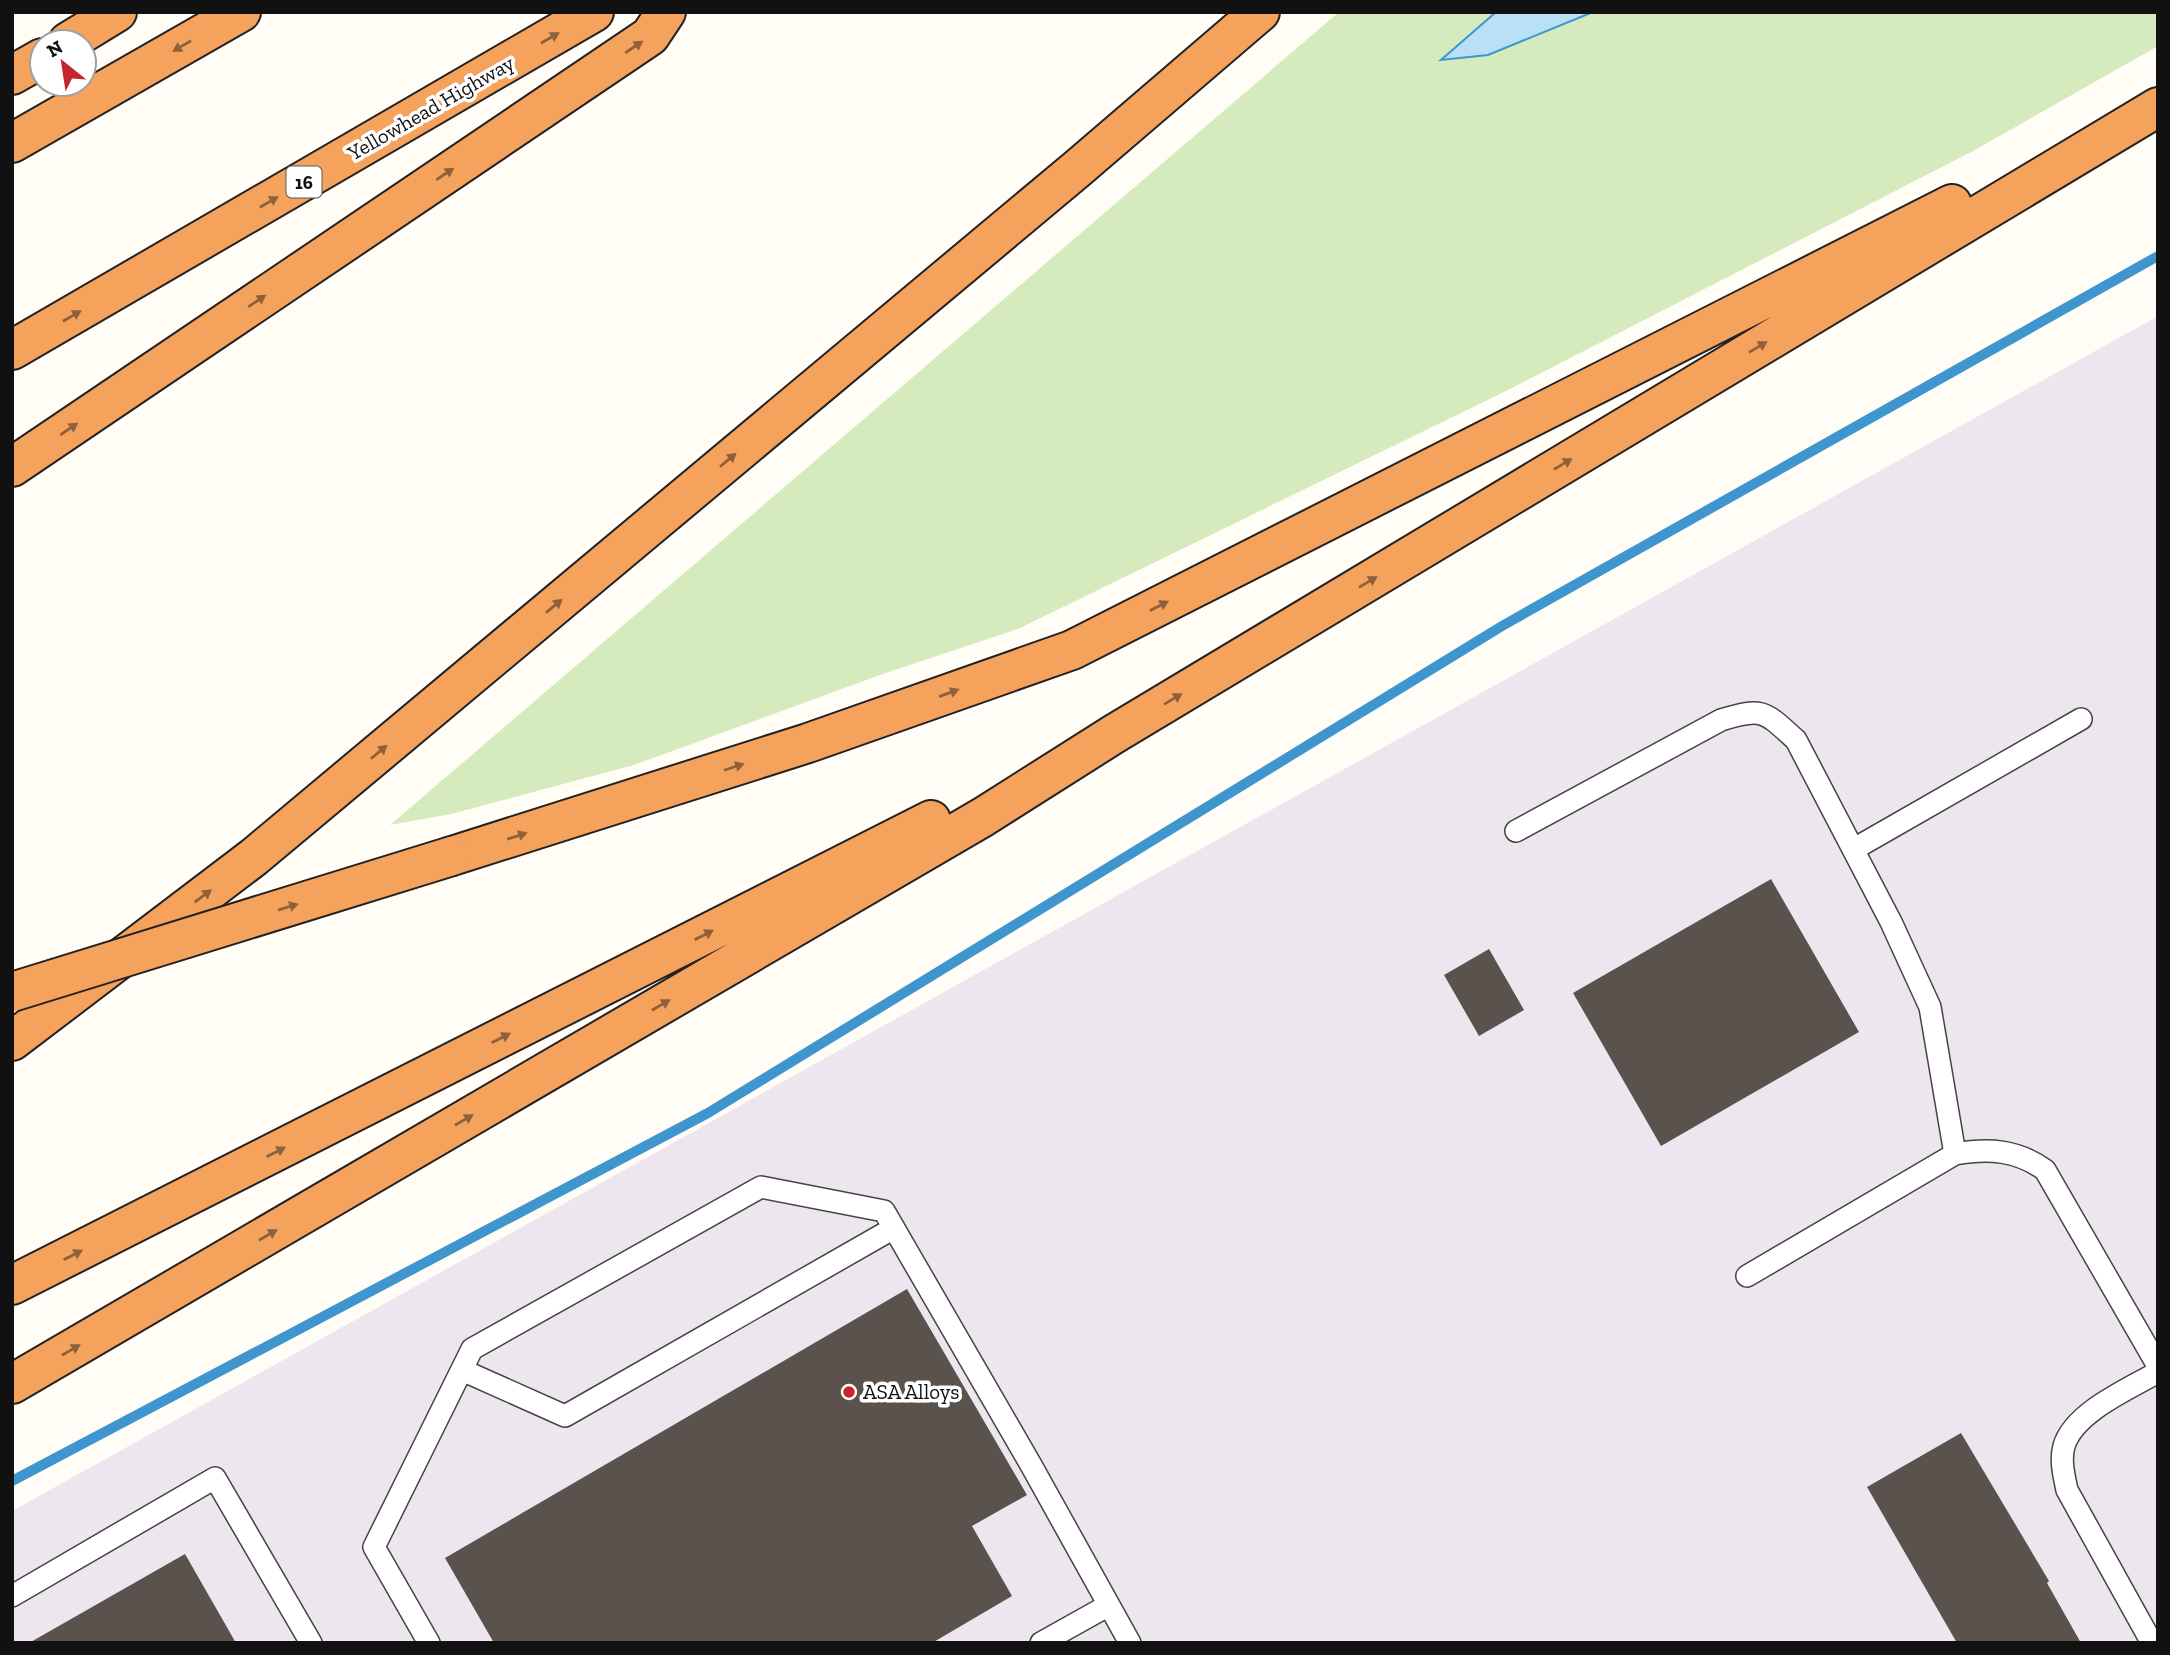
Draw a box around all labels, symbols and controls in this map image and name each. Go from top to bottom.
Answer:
north arrow [28,28,98,98]
one-way arrow [540,32,559,44]
text: N [43,35,67,62]
one-way arrow [172,40,192,52]
one-way arrow [624,40,644,53]
street label: Yellowhead Highway [342,50,519,166]
road number: 16 [286,166,322,198]
one-way arrow [436,168,455,181]
one-way arrow [259,196,278,208]
one-way arrow [248,294,266,308]
one-way arrow [62,310,81,322]
one-way arrow [1748,341,1767,354]
one-way arrow [60,422,78,436]
one-way arrow [719,453,737,468]
one-way arrow [1553,458,1572,471]
one-way arrow [1358,575,1377,588]
one-way arrow [544,599,562,614]
one-way arrow [1149,600,1169,611]
one-way arrow [939,687,960,698]
one-way arrow [1163,693,1182,705]
one-way arrow [370,745,388,760]
one-way arrow [724,761,745,772]
one-way arrow [507,830,528,840]
one-way arrow [194,890,212,904]
one-way arrow [278,901,299,912]
one-way arrow [694,929,714,940]
one-way arrow [651,999,670,1012]
one-way arrow [491,1032,511,1043]
one-way arrow [455,1114,474,1126]
one-way arrow [266,1146,286,1157]
one-way arrow [258,1229,277,1241]
one-way arrow [63,1249,83,1260]
one-way arrow [62,1343,81,1356]
place label: ASA Alloys [863,1379,959,1404]
marker: ASA Alloys [841,1384,857,1400]

